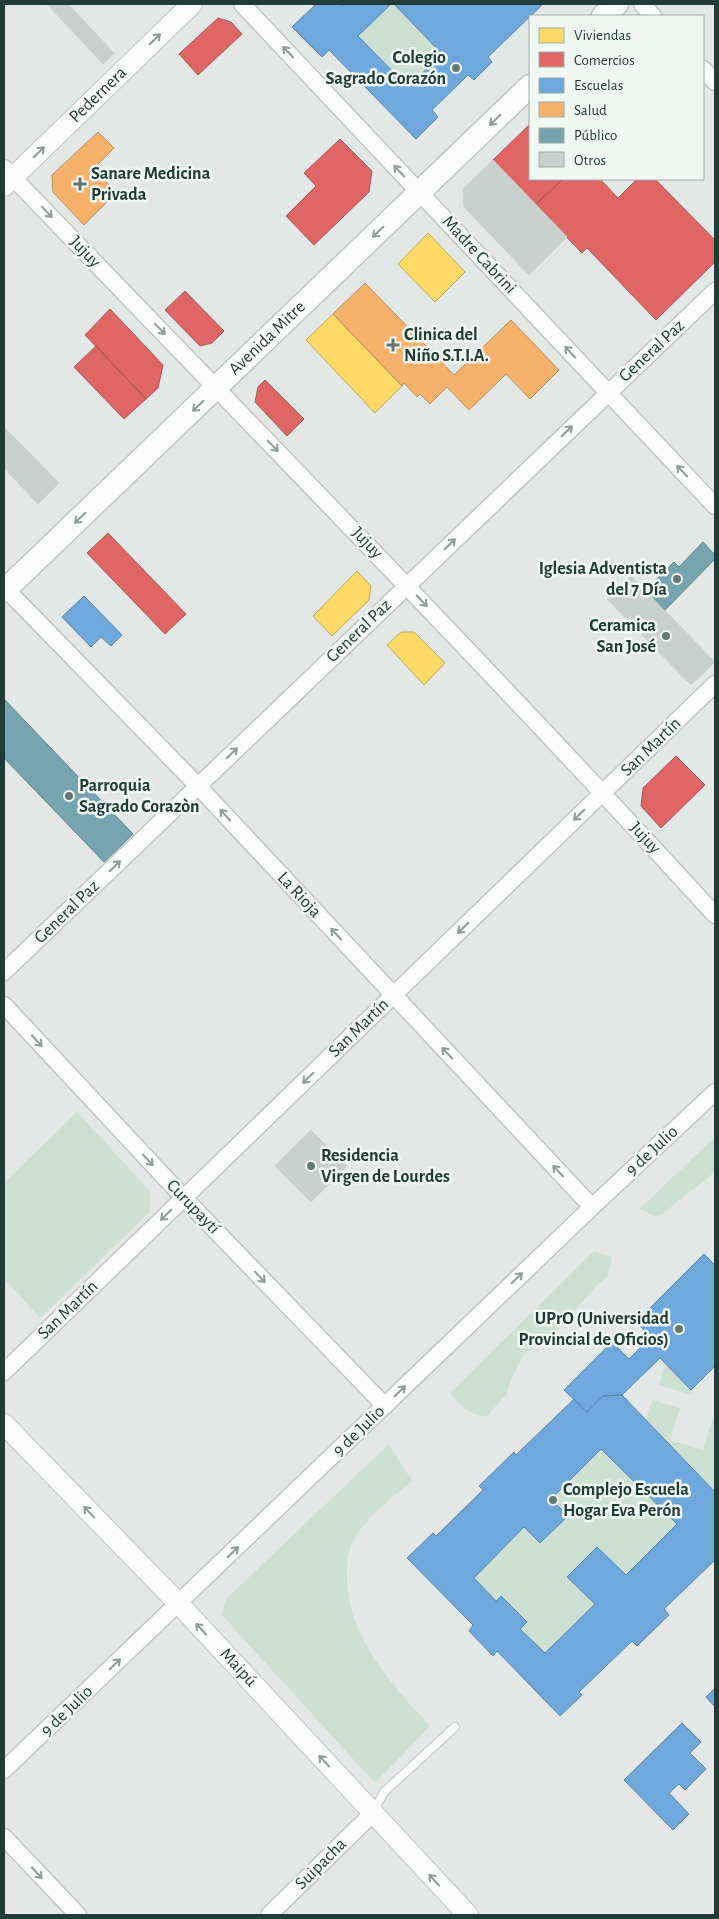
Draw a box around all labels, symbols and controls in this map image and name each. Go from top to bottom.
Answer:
legend [529,15,704,180]
text: Viviendas [574,28,631,43]
one-way arrow [149,33,162,45]
one-way arrow [282,46,294,59]
place label: Colegio Sagrado Corazón [325,49,446,88]
text: Comercios [574,53,635,68]
marker: Colegio Sagrado Corazón [450,62,462,74]
street label: Pedernera [66,63,130,126]
text: Escuelas [574,78,623,93]
text: Salud [574,103,607,118]
one-way arrow [489,114,501,126]
text: Público [574,128,617,143]
one-way arrow [32,146,45,158]
text: Otros [574,153,606,168]
one-way arrow [393,164,405,177]
place label: Sanare Medicina Privada [91,165,211,204]
marker: Sanare Medicina Privada [73,177,87,191]
one-way arrow [41,206,53,218]
street label: Madre Cabrini [439,213,519,297]
one-way arrow [371,226,384,238]
street label: Jujuy [66,233,104,271]
street label: Avenida Mitre [226,298,309,379]
street label: General Paz [616,316,688,386]
one-way arrow [154,323,166,335]
place label: Clinica del Niño S.T.I.A. [404,326,489,365]
marker: Clinica del Niño S.T.I.A. [386,338,400,352]
one-way arrow [564,346,576,359]
one-way arrow [191,400,204,412]
one-way arrow [561,425,574,437]
one-way arrow [267,439,279,452]
one-way arrow [676,464,688,477]
one-way arrow [74,512,86,524]
street label: Jujuy [348,524,386,562]
one-way arrow [444,538,456,550]
place label: Iglesia Adventista del 7 Día [539,560,667,599]
marker: Iglesia Adventista del 7 Día [671,573,683,585]
one-way arrow [416,595,428,607]
street label: General Paz [323,596,395,666]
place label: Ceramica San José [589,617,656,656]
marker: Ceramica San José [660,630,672,642]
street label: San Martín [617,714,685,780]
one-way arrow [226,747,238,759]
place label: Parroquia Sagrado Corazòn [79,777,200,816]
marker: Parroquia Sagrado Corazòn [63,790,75,802]
one-way arrow [219,809,231,822]
one-way arrow [573,809,586,821]
street label: Jujuy [626,819,664,858]
one-way arrow [108,860,121,872]
street label: La Rioja [274,869,324,921]
street label: General Paz [31,877,103,947]
one-way arrow [456,922,469,934]
one-way arrow [330,928,342,941]
street label: San Martín [325,995,393,1061]
one-way arrow [31,1034,43,1047]
one-way arrow [441,1047,453,1059]
one-way arrow [302,1072,314,1084]
street label: 9 de Julio [622,1122,682,1179]
place label: Residencia Virgen de Lourdes [321,1147,450,1186]
one-way arrow [142,1153,154,1166]
marker: Residencia Virgen de Lourdes [305,1160,317,1172]
one-way arrow [552,1165,564,1178]
street label: Curupaytí [163,1176,224,1238]
one-way arrow [160,1209,172,1221]
one-way arrow [254,1271,266,1284]
one-way arrow [511,1272,524,1284]
street label: San Martín [34,1277,102,1343]
place label: UPrO (Universidad Provincial de Oficios) [518,1310,670,1349]
marker: UPrO (Universidad Provincial de Oficios) [673,1323,685,1335]
one-way arrow [394,1385,407,1397]
street label: 9 de Julio [330,1402,388,1460]
place label: Complejo Escuela Hogar Eva Perón [563,1481,689,1520]
marker: Complejo Escuela Hogar Eva Perón [547,1494,559,1506]
one-way arrow [83,1506,95,1518]
one-way arrow [227,1546,239,1558]
one-way arrow [195,1622,207,1635]
street label: Maipú [216,1645,260,1690]
one-way arrow [109,1658,122,1670]
street label: 9 de Julio [38,1682,96,1740]
one-way arrow [318,1754,330,1767]
street label: Suipacha [292,1835,350,1893]
one-way arrow [31,1866,43,1879]
one-way arrow [428,1873,440,1886]

